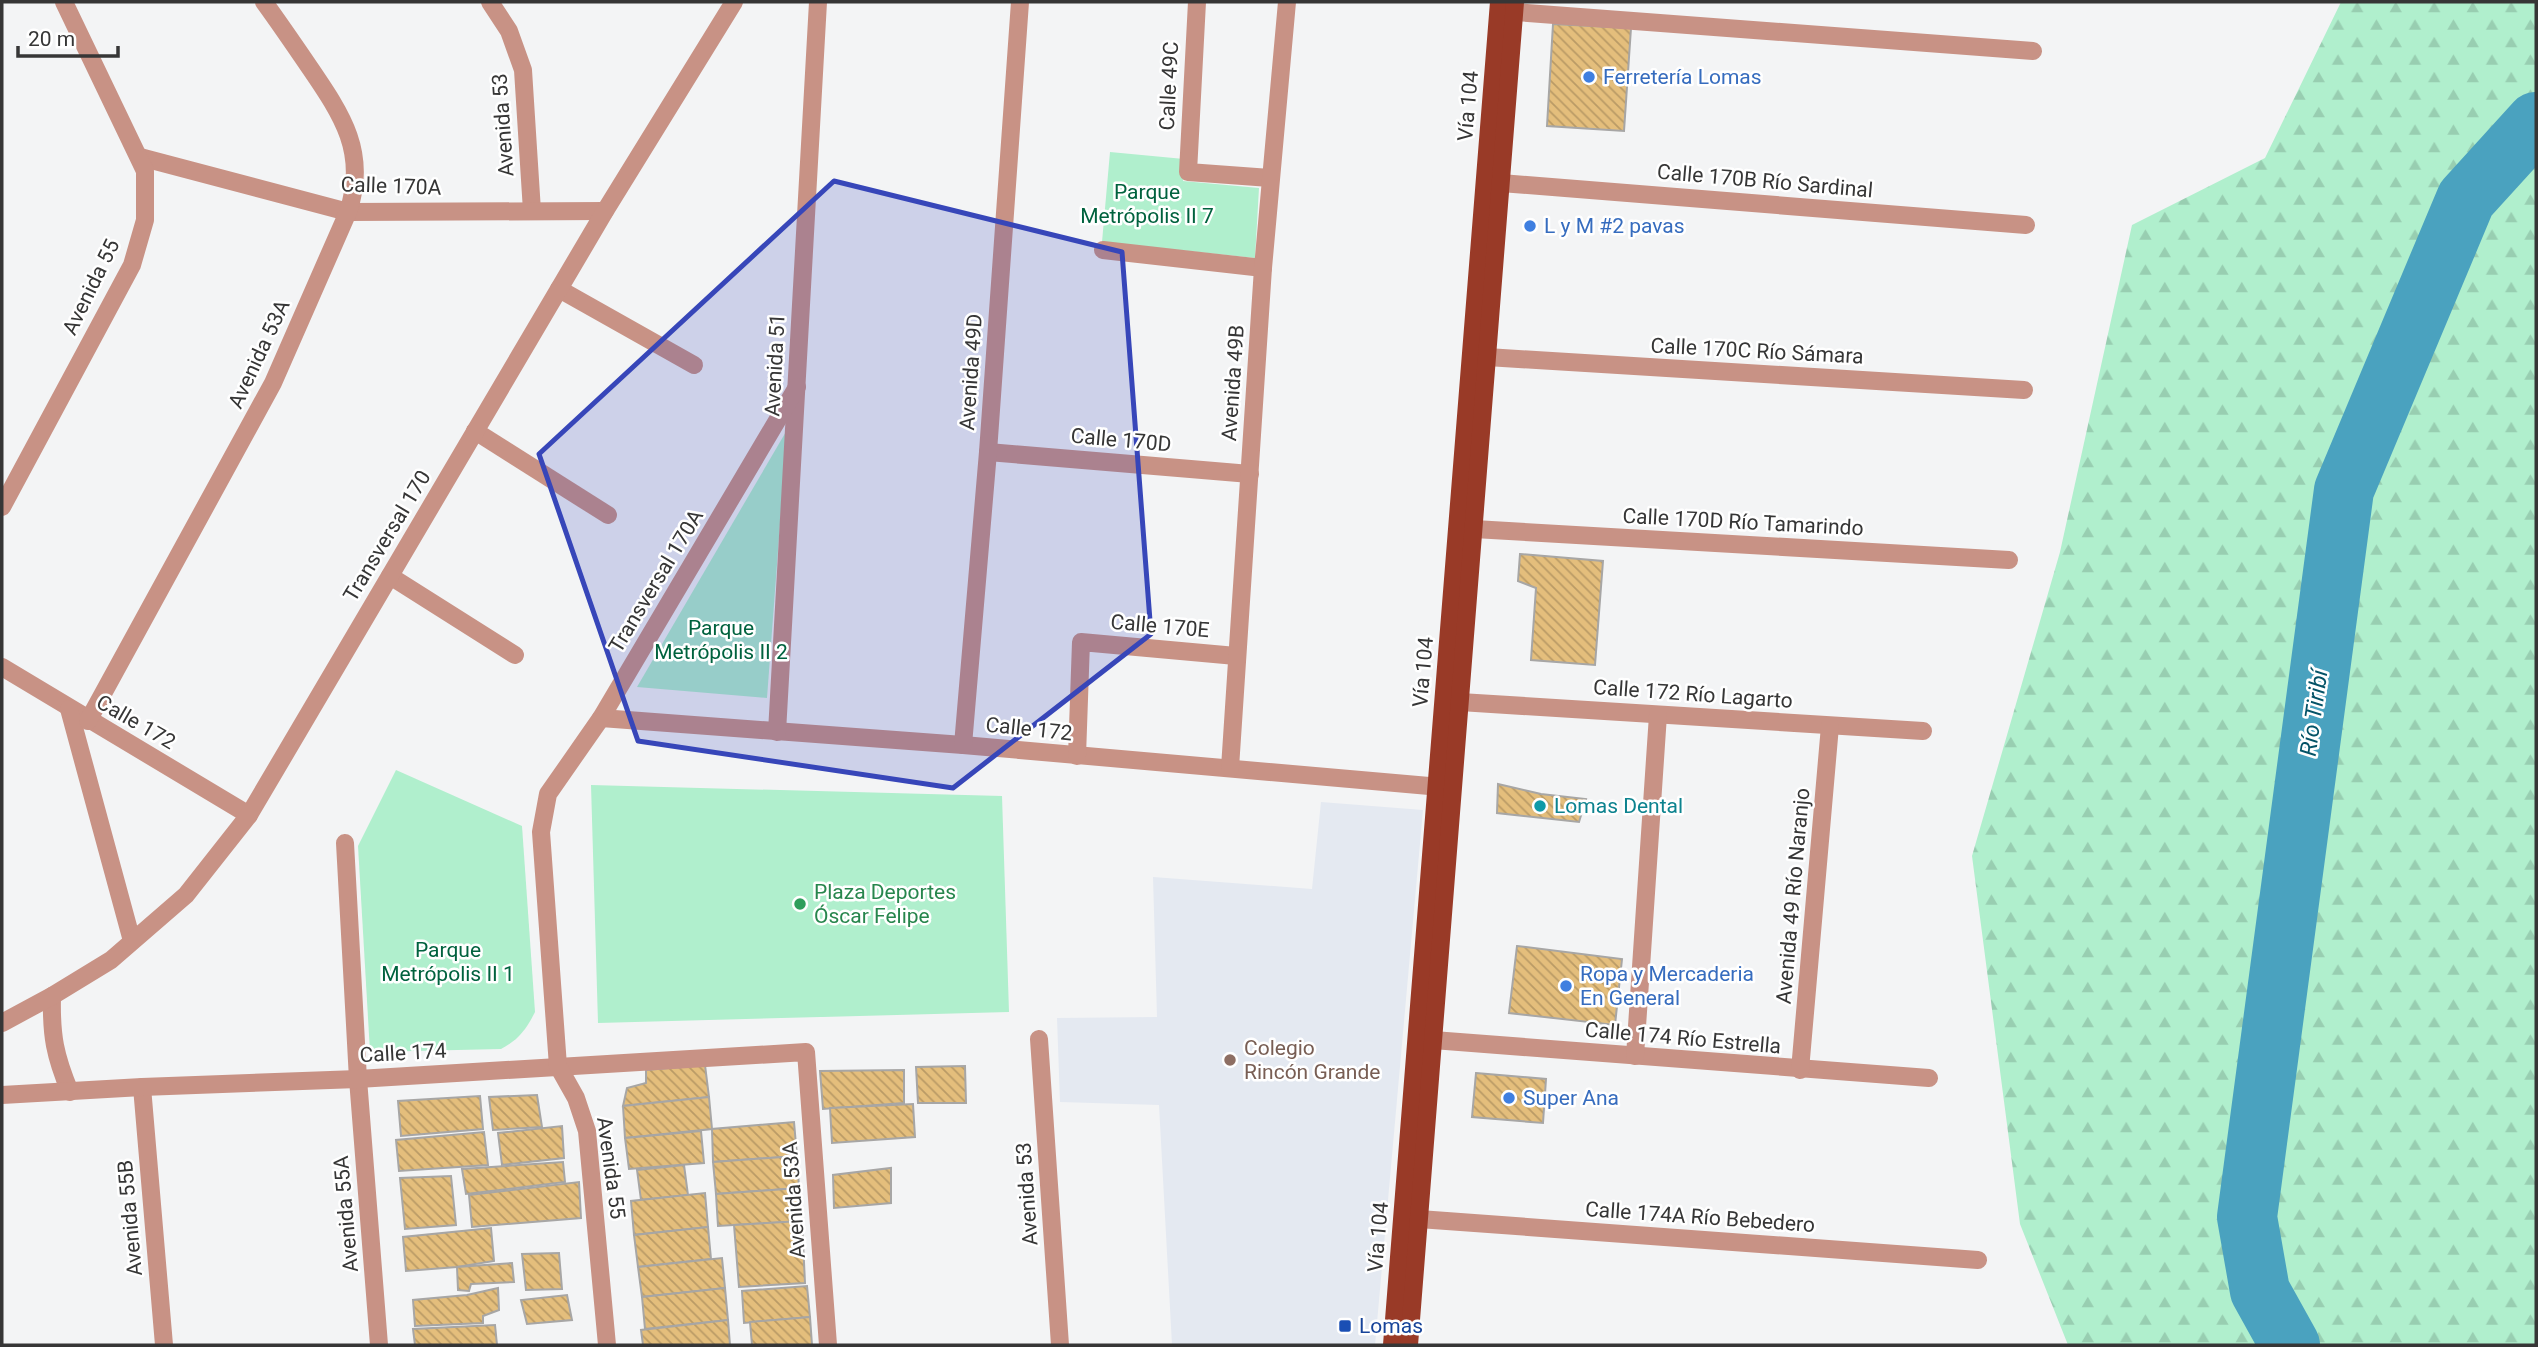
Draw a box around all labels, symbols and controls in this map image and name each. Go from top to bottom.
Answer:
scale bar [18,14,117,58]
text: 20 m [28,27,75,51]
street label: Calle 49C [1155,41,1183,131]
place label: Ferretería Lomas [1603,65,1762,89]
marker: Ferretería Lomas [1581,69,1597,85]
street label: Vía 104 [1453,70,1483,142]
street label: Avenida 53 [487,73,519,177]
street label: Calle 170B Río Sardinal [1656,160,1874,202]
street label: Calle 170A [340,172,442,200]
park label: Parque Metrópolis II 7 [1080,180,1214,228]
place label: L y M #2 pavas [1544,214,1685,238]
marker: L y M #2 pavas [1522,218,1538,234]
street label: Avenida 55 [58,235,124,339]
street label: Avenida 53A [223,296,295,412]
street label: Avenida 51 [760,313,790,417]
street label: Avenida 49D [955,313,987,431]
street label: Avenida 49B [1217,324,1249,442]
street label: Calle 170C Río Sámara [1650,333,1864,369]
street label: Calle 170D [1070,424,1172,456]
street label: Transversal 170 [338,466,436,606]
street label: Calle 170D Río Tamarindo [1622,504,1864,540]
street label: Transversal 170A [604,505,708,657]
street label: Calle 170E [1110,610,1210,642]
park label: Parque Metrópolis II 2 [654,616,788,664]
street label: Vía 104 [1408,636,1438,708]
water label: Río Tiribí [2295,665,2334,758]
street label: Calle 172 Río Lagarto [1593,675,1794,713]
street label: Calle 172 [92,690,180,754]
street label: Calle 172 [984,713,1074,746]
street label: Avenida 49 Río Naranjo [1772,787,1814,1005]
place label: Lomas Dental [1554,794,1683,818]
marker: Lomas Dental [1532,798,1548,814]
place label: Plaza Deportes Óscar Felipe [814,880,956,928]
marker: Plaza Deportes Óscar Felipe [792,896,808,912]
park label: Parque Metrópolis II 1 [381,938,515,986]
place label: Ropa y Mercaderia En General [1580,962,1754,1010]
marker: Ropa y Mercaderia En General [1558,978,1574,994]
street label: Calle 174 Río Estrella [1584,1017,1782,1059]
place label: Colegio Rincón Grande [1244,1036,1380,1084]
street label: Calle 174 [359,1039,447,1067]
marker: Colegio Rincón Grande [1222,1052,1238,1068]
place label: Super Ana [1523,1086,1619,1110]
marker: Super Ana [1501,1090,1517,1106]
street label: Avenida 55 [592,1115,630,1221]
street label: Avenida 53A [778,1141,810,1259]
street label: Avenida 53 [1011,1142,1043,1246]
street label: Avenida 55A [329,1154,363,1273]
street label: Avenida 55B [113,1159,147,1277]
street label: Calle 174A Río Bebedero [1584,1197,1816,1237]
street label: Vía 104 [1363,1201,1393,1273]
place label: Lomas [1359,1314,1423,1338]
marker: Lomas [1337,1318,1353,1334]

